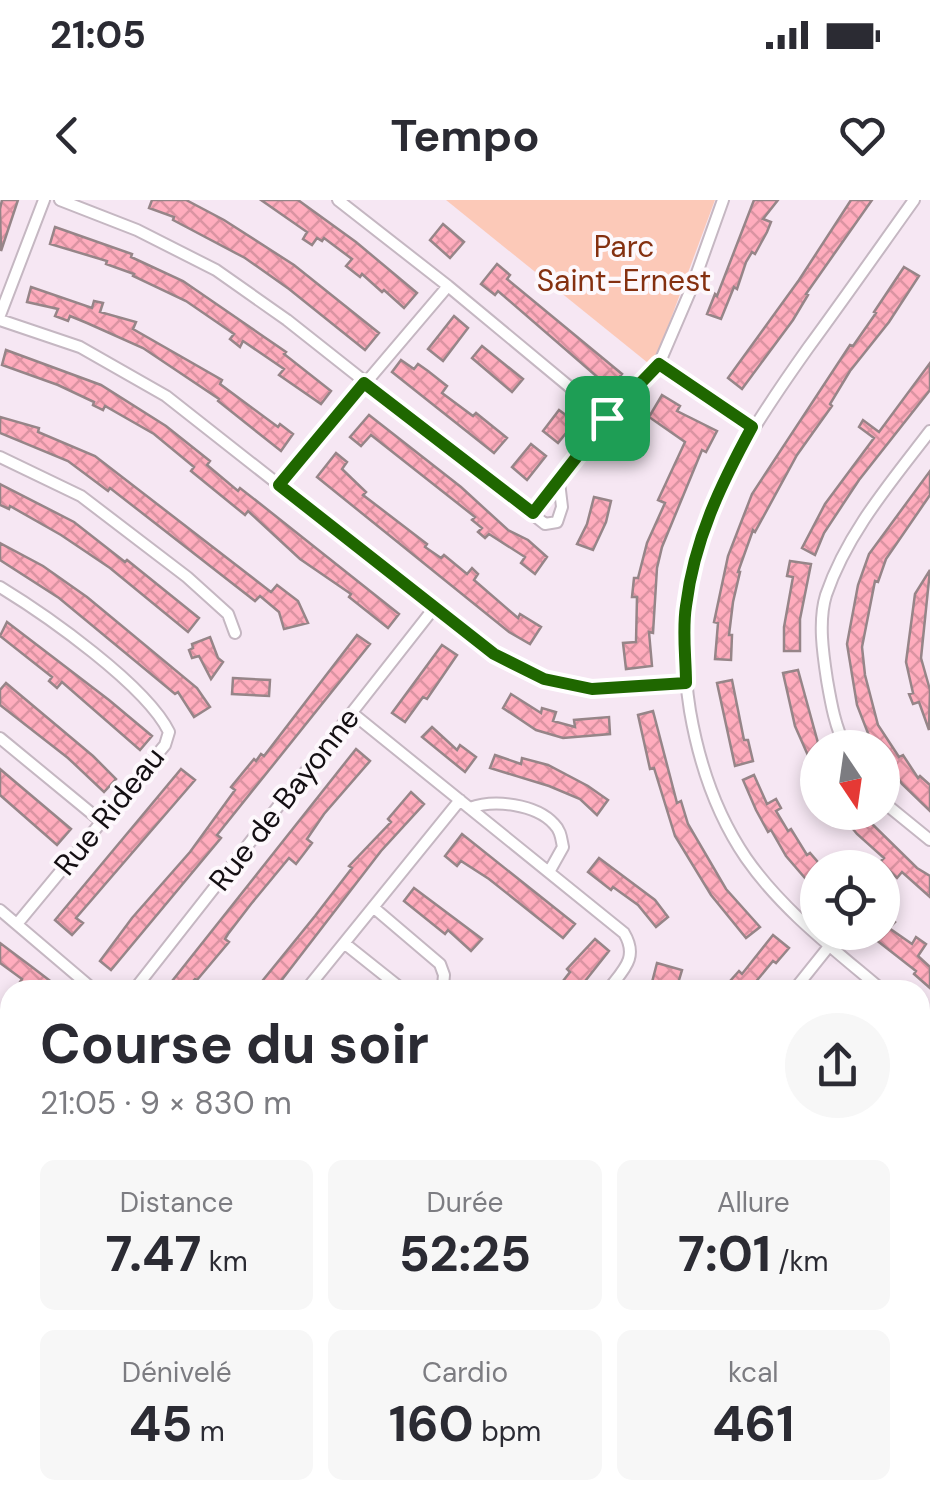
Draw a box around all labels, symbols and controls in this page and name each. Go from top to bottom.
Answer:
text: 21:05 [50,10,146,60]
text: Tempo [390,106,540,165]
icon: back [40,108,95,163]
icon: heart [835,108,890,163]
park label: Parc Saint-Ernest [537,227,711,300]
pin [565,376,650,461]
icon: arrive [580,391,635,446]
street label: Rue de Bayonne [200,699,368,899]
north arrow [800,730,900,830]
map controls [800,730,900,950]
street label: Rue Rideau [45,739,173,883]
button: locate [800,850,900,950]
text: Course du soir [40,1008,429,1080]
button: share [785,1013,890,1118]
text: 21:05 · 9 × 830 m [40,1082,292,1124]
text: Distance [120,1184,233,1221]
text: Durée [427,1184,503,1221]
text: Allure [717,1184,790,1221]
text: 7.47 [106,1221,201,1287]
text: 52:25 [399,1221,531,1287]
text: 7:01 [678,1221,771,1287]
text: km [201,1243,248,1280]
text: /km [771,1243,829,1280]
text: Dénivelé [122,1354,232,1391]
text: Cardio [422,1354,508,1391]
text: kcal [728,1354,779,1391]
text: 45 [129,1391,192,1457]
text: 160 [389,1391,474,1457]
text: 461 [712,1391,795,1457]
text: m [192,1413,225,1450]
text: bpm [474,1413,541,1450]

